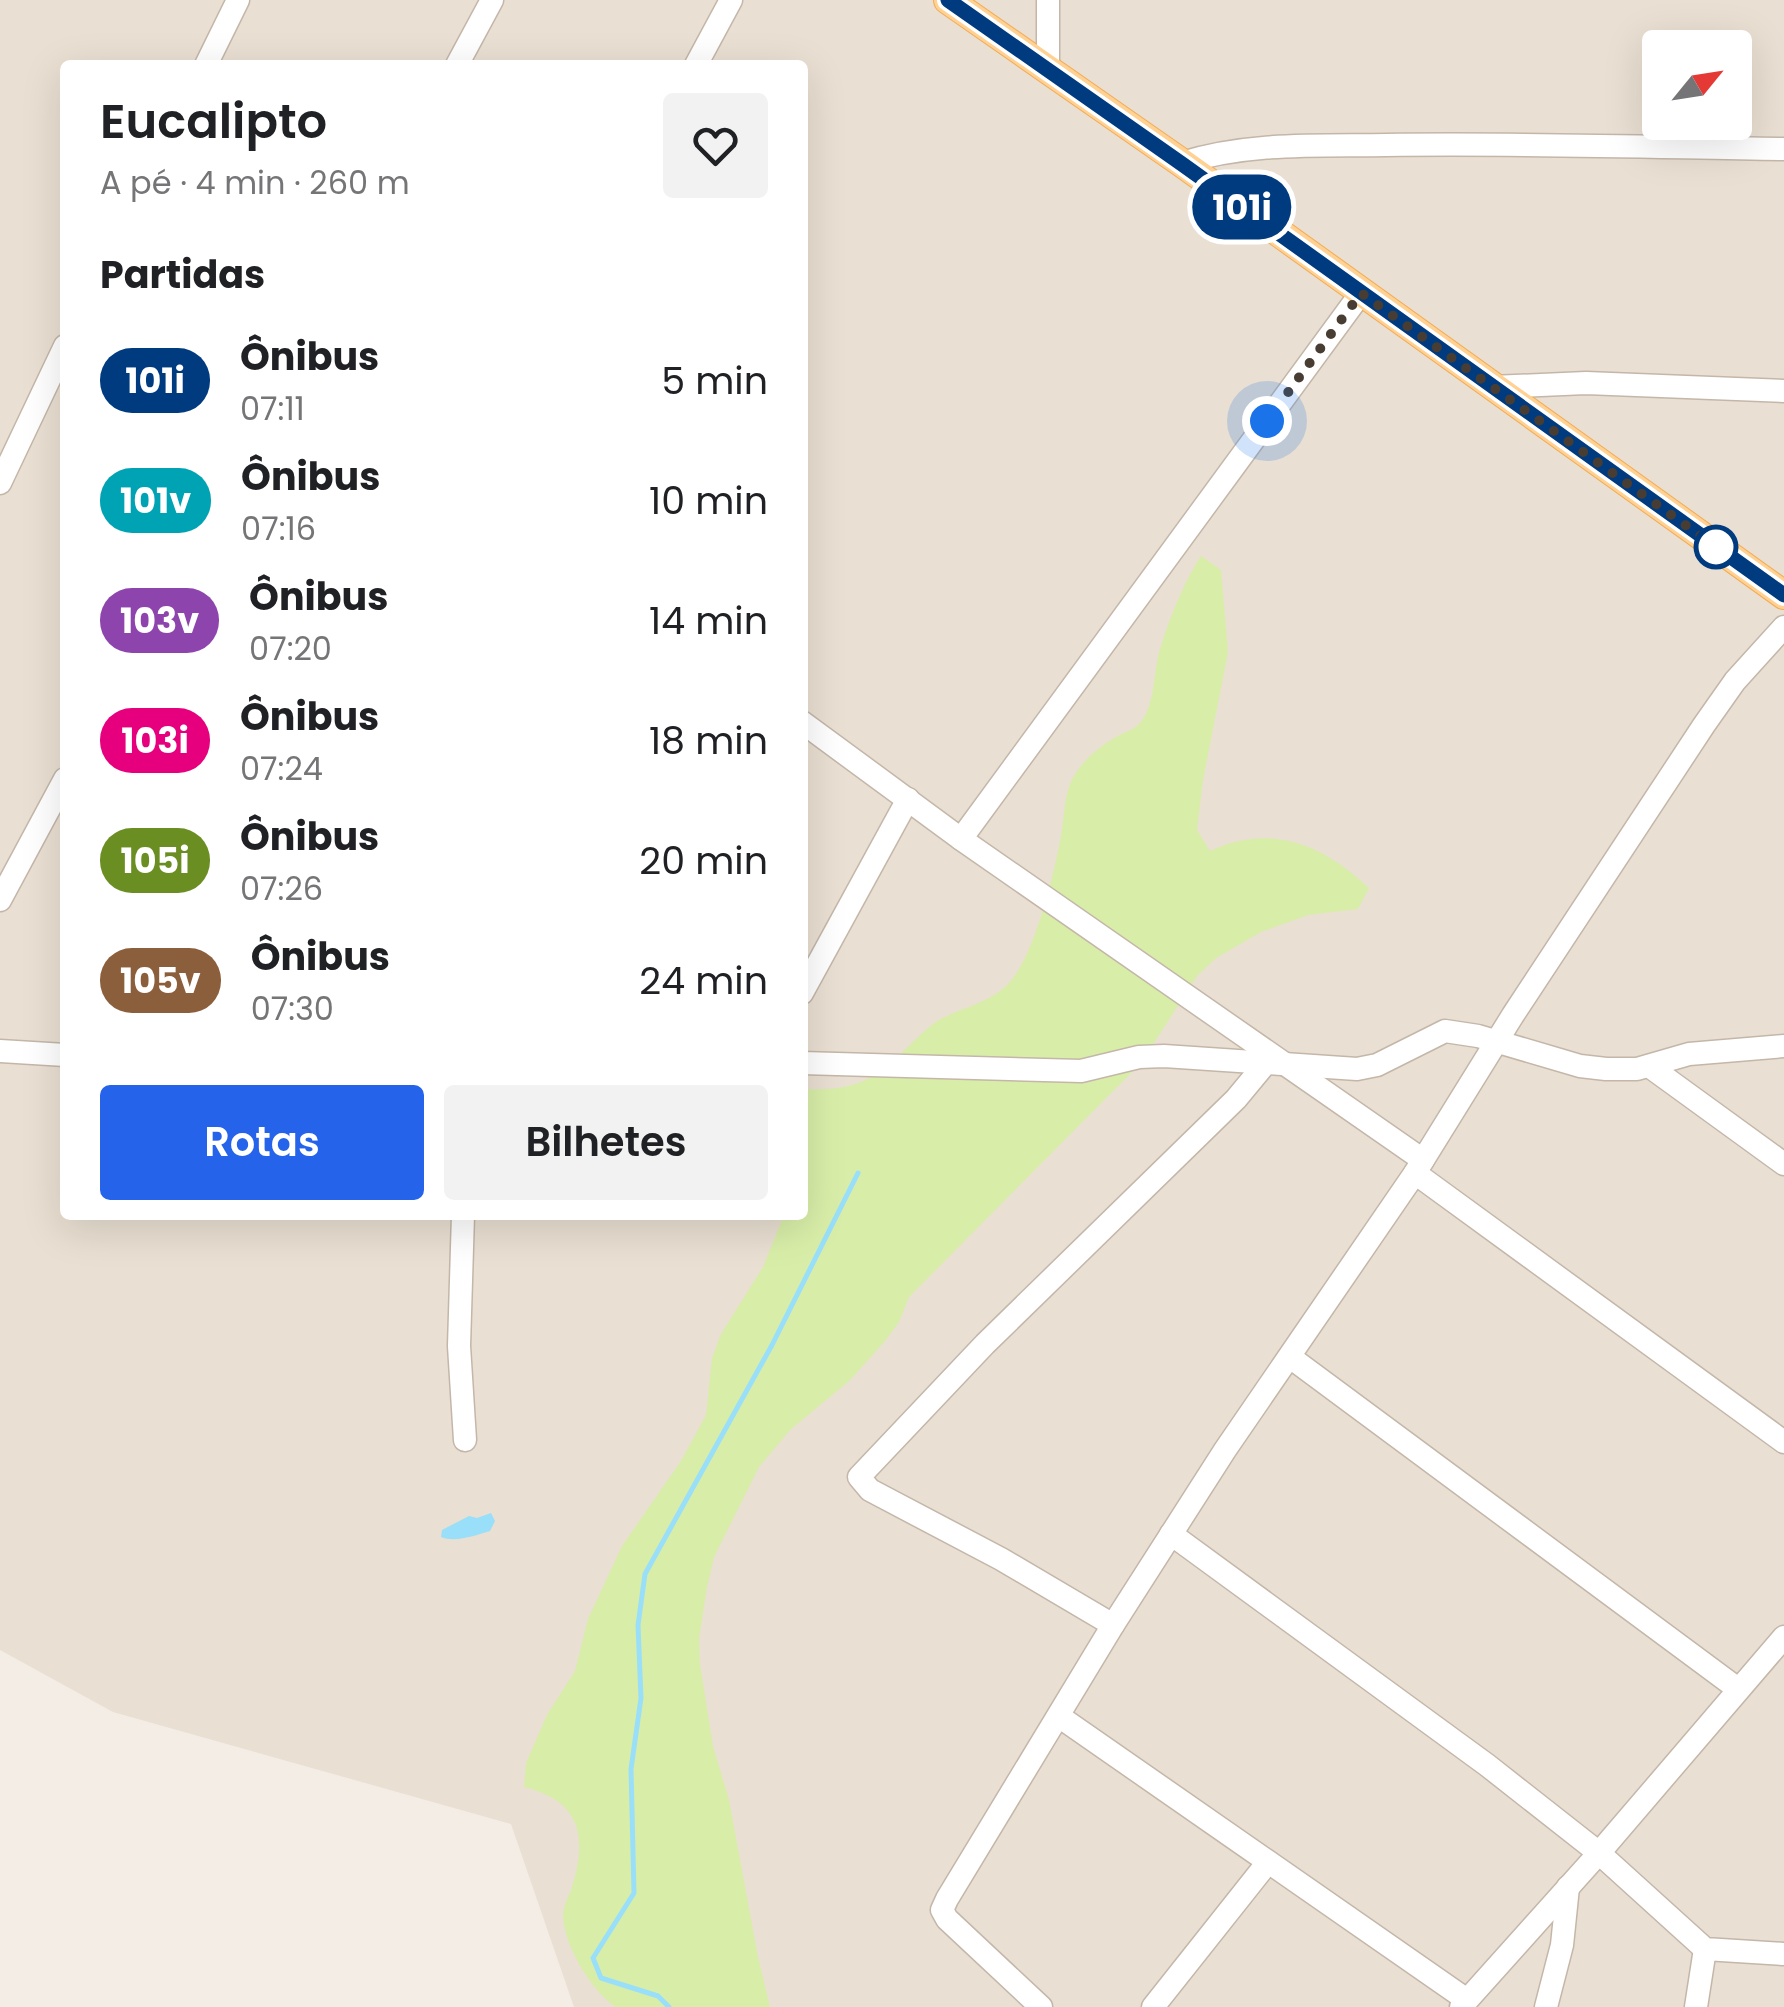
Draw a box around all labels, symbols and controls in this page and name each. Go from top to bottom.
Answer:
north arrow [1642,30,1752,140]
map controls [1642,30,1752,140]
text: Eucalipto [100,88,327,155]
button: heart [663,93,768,198]
text: A pé · 4 min · 260 m [100,160,410,205]
line badge: 101i [1172,174,1312,240]
text: 101i [1212,183,1272,232]
text: Partidas [100,248,265,301]
text: Ônibus [240,330,379,383]
text: 5 min [661,354,768,407]
text: 101i [125,356,185,405]
text: 07:11 [240,386,305,431]
your location [1242,396,1292,446]
text: Ônibus [241,450,380,503]
text: 10 min [649,474,768,527]
text: 101v [120,476,191,525]
text: 07:16 [241,506,316,551]
unlabelled marker [1695,526,1737,568]
text: Ônibus [249,570,388,623]
text: 14 min [649,594,768,647]
text: 103v [120,596,199,645]
text: 07:20 [249,626,332,671]
text: Ônibus [240,690,379,743]
text: 18 min [649,714,768,767]
text: 103i [121,716,189,765]
text: 07:24 [240,746,323,791]
text: Ônibus [240,810,379,863]
text: 20 min [639,834,768,887]
text: 105i [120,836,190,885]
text: 07:26 [240,866,323,911]
text: Ônibus [251,930,390,983]
text: 24 min [639,954,768,1007]
text: 105v [120,956,201,1005]
text: 07:30 [251,986,334,1031]
button: Rotas [100,1085,424,1200]
button: Bilhetes [444,1085,768,1200]

